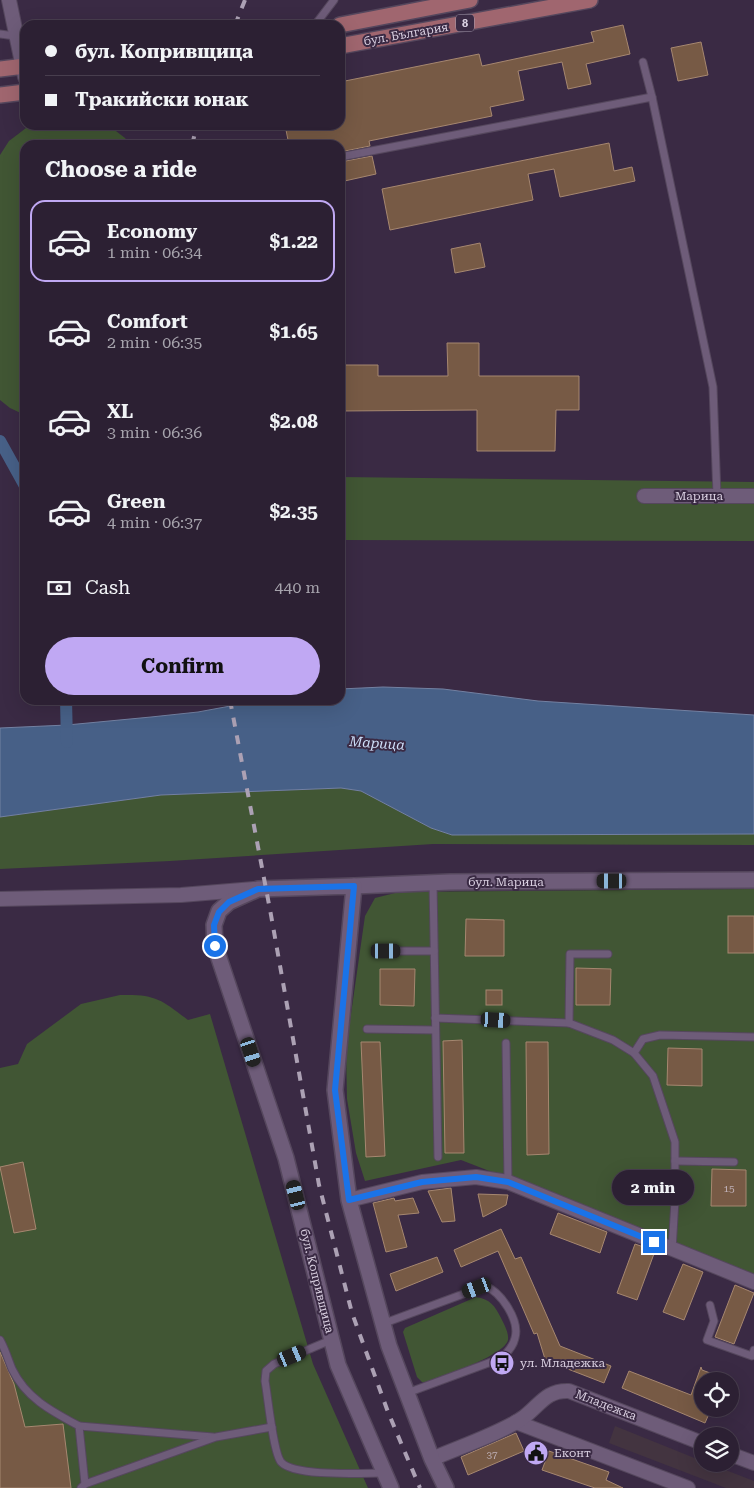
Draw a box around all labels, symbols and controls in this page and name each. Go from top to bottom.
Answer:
road number: 8 [456,14,474,32]
street label: бул. България [363,20,450,48]
text: бул. Копривщица [75,40,253,63]
text: Тракийски юнак [75,88,249,111]
text: Choose a ride [45,157,197,182]
icon: car [47,219,92,264]
text: Economy [107,220,197,243]
text: $1.22 [269,230,318,253]
text: 1 min · 06:34 [107,243,202,262]
icon: car [47,309,92,354]
text: Comfort [107,310,188,333]
text: $1.65 [269,320,318,343]
text: 2 min · 06:35 [107,333,202,352]
icon: car [47,399,92,444]
text: XL [107,400,133,423]
text: $2.08 [269,410,318,433]
text: 3 min · 06:36 [107,423,202,442]
icon: car [47,489,92,534]
street label: Марица [675,489,723,503]
text: Green [107,490,165,513]
text: $2.35 [269,500,318,523]
text: 4 min · 06:37 [107,513,202,532]
icon: cash [45,574,73,602]
text: Cash [85,576,130,599]
text: 440 m [274,578,320,597]
button: Confirm [45,637,320,695]
water label: Марица [348,733,405,753]
car [597,874,627,889]
street label: бул. Марица [468,875,544,889]
route start [204,935,226,957]
car [371,944,401,959]
car [480,1012,511,1028]
car [239,1035,262,1069]
callout: 2 min [613,1170,695,1204]
text: 2 min [631,1178,675,1197]
car [285,1179,306,1211]
house number: 15 [723,1183,735,1194]
street label: бул. Копривщица [297,1227,337,1335]
route end [643,1231,665,1253]
car [460,1276,493,1300]
car [275,1343,308,1369]
bus stop icon: ул. Младежка [489,1350,515,1376]
place label: ул. Младежка [520,1356,605,1370]
map controls [694,1372,739,1472]
button: locate [694,1372,739,1417]
street label: Младежка [573,1387,639,1423]
button: layers [694,1427,739,1472]
public building icon: Еконт [523,1440,549,1466]
place label: Еконт [554,1446,591,1460]
house number: 37 [486,1449,498,1460]

